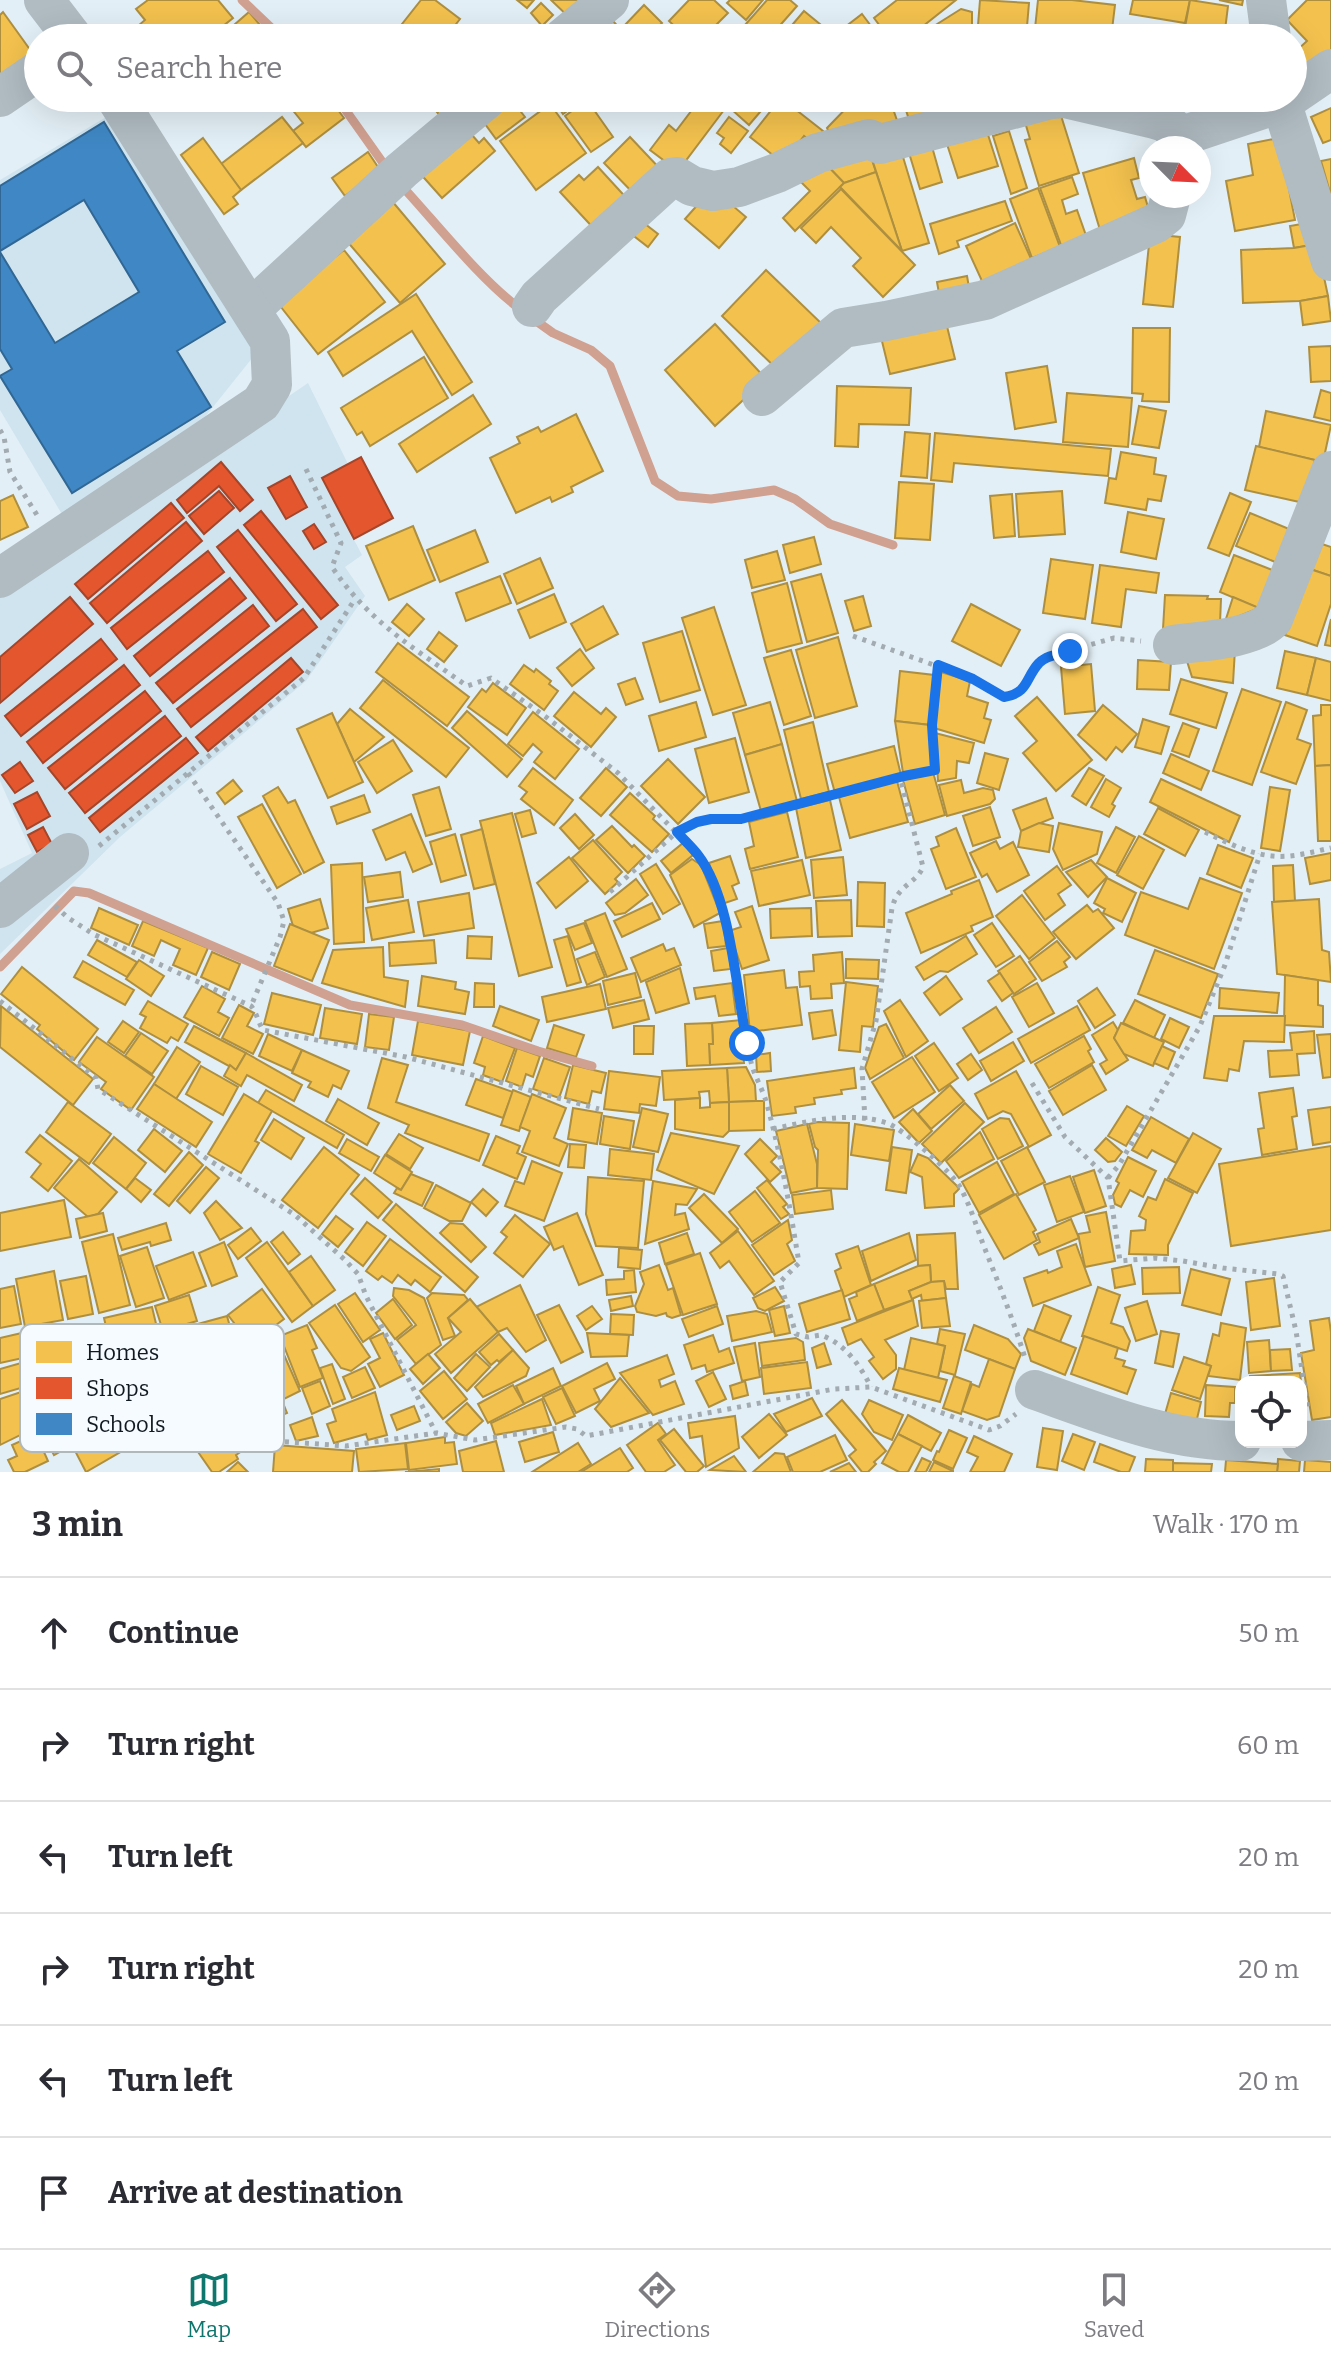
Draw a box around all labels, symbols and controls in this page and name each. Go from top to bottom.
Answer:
search box [24,24,1307,112]
icon: search [52,46,96,90]
text: Search here [116,50,283,86]
north arrow [1139,136,1211,208]
route end [1052,633,1088,669]
route start [729,1025,765,1061]
legend [20,1324,284,1452]
text: Homes [86,1339,159,1366]
text: Shops [86,1375,149,1402]
map controls [1235,1376,1307,1448]
button: locate [1235,1376,1307,1448]
text: Schools [86,1411,166,1438]
text: 3 min [32,1504,123,1545]
text: Walk · 170 m [1153,1509,1299,1540]
icon: ahead [32,1611,76,1655]
text: Continue [108,1615,239,1651]
text: 50 m [1238,1618,1299,1649]
icon: right [32,1723,76,1767]
text: Turn right [108,1727,255,1763]
text: 60 m [1237,1730,1299,1761]
icon: left [32,1835,76,1879]
text: Turn left [108,1839,233,1875]
text: 20 m [1238,1842,1299,1873]
icon: right [32,1947,76,1991]
text: Turn right [108,1951,255,1987]
text: 20 m [1238,1954,1299,1985]
icon: left [32,2059,76,2103]
text: Turn left [108,2063,233,2099]
text: 20 m [1238,2066,1299,2097]
icon: arrive [32,2171,76,2215]
text: Arrive at destination [108,2175,403,2211]
tab: Map [187,2268,231,2343]
tab: Directions [605,2268,710,2343]
tab: Saved [1084,2268,1144,2343]

